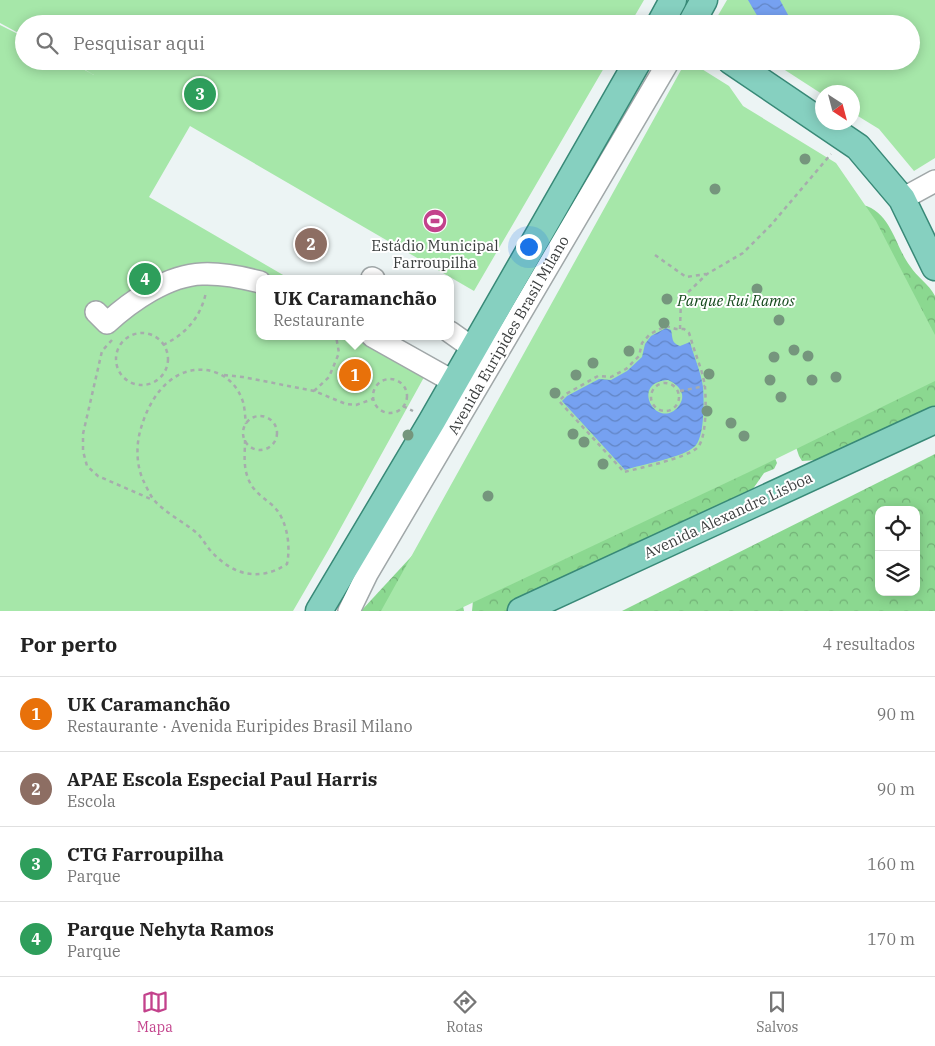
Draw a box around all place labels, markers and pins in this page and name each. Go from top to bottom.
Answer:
pin: 3 [184,75,216,113]
sports icon: Estádio Municipal Farroupilha [422,208,448,234]
pin: 2 [295,225,327,263]
place label: Estádio Municipal Farroupilha [371,236,499,272]
pin: 4 [129,260,161,298]
pin: 1 [339,356,371,394]

